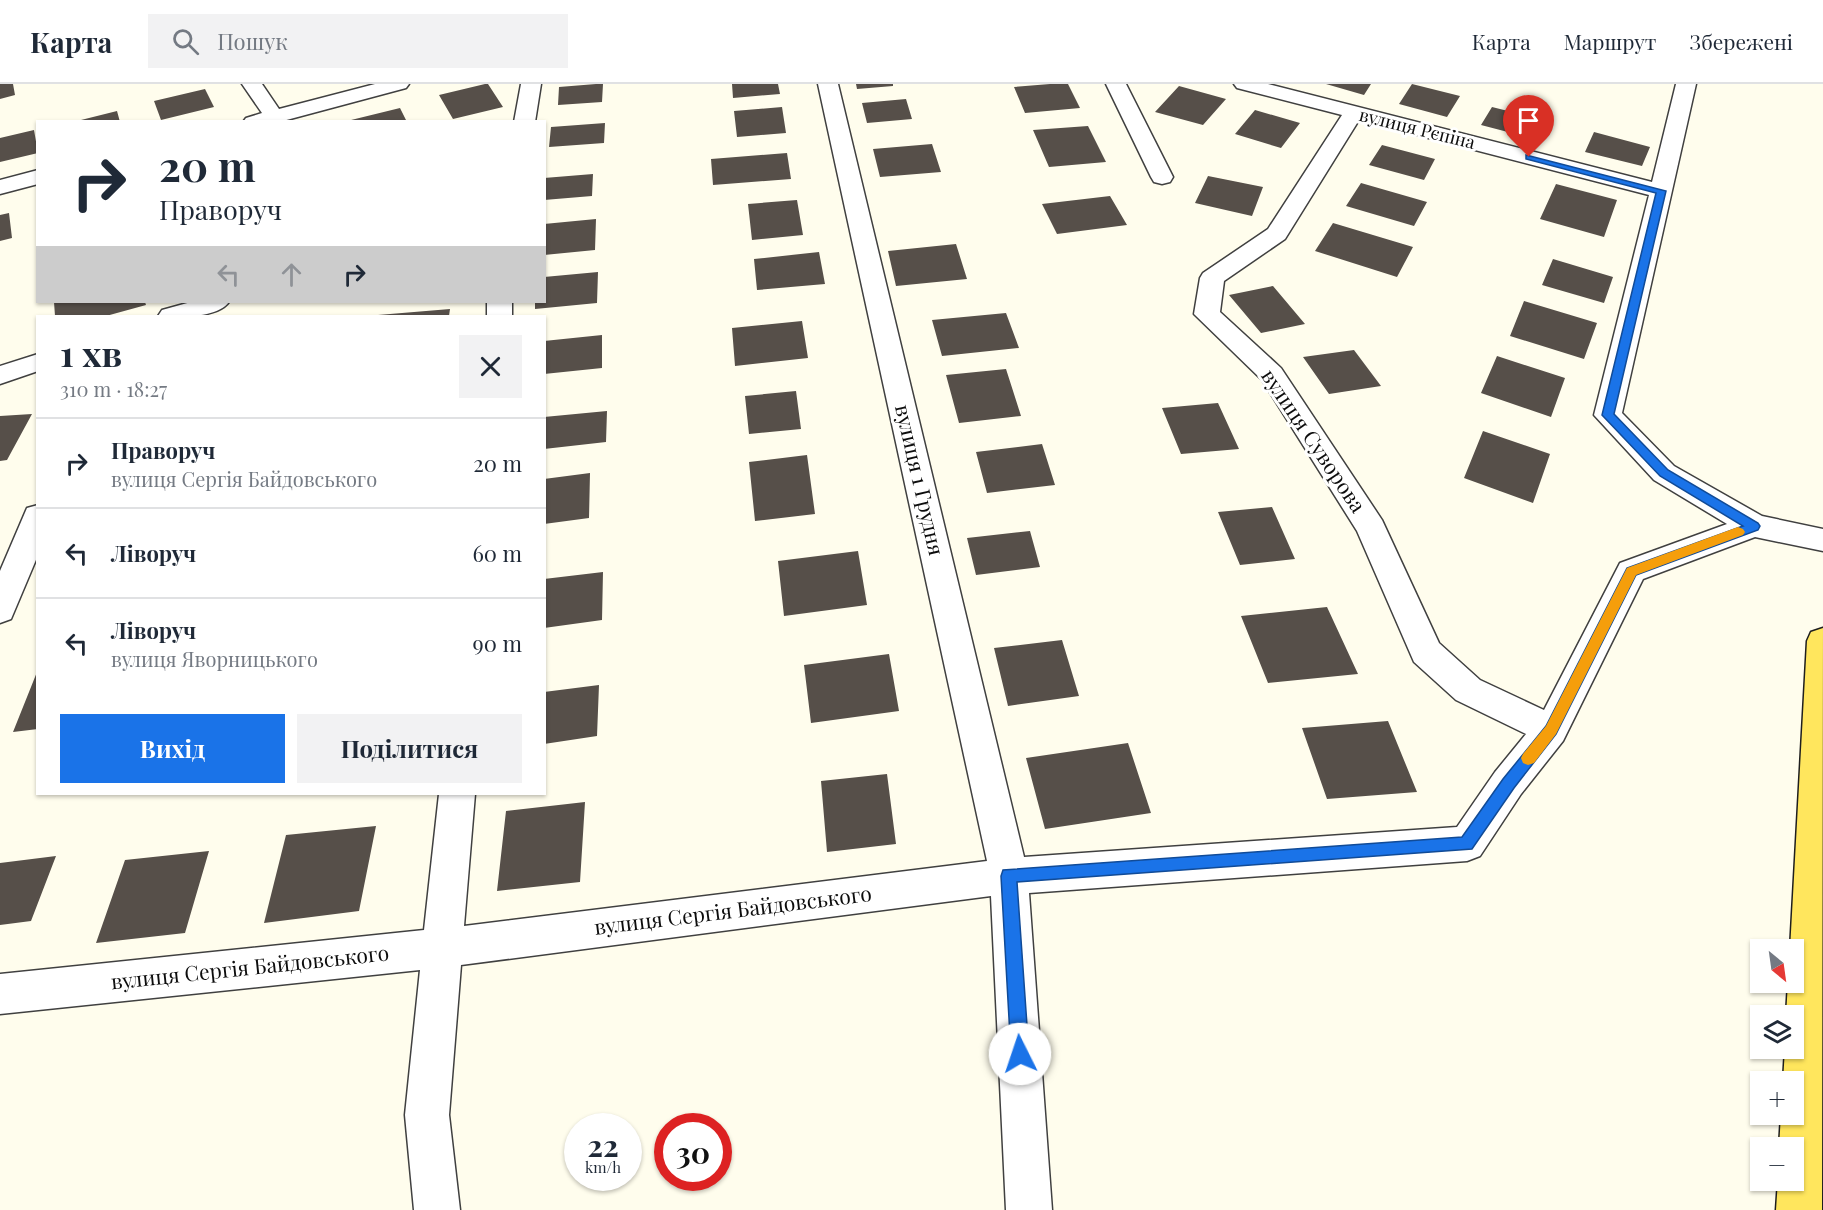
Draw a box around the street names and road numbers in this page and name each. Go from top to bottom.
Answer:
street label: вулиця Рєпіна [1357,102,1478,154]
street label: вулиця Суворова [1256,363,1373,518]
street label: вулиця 1 Грудня [890,401,952,558]
street label: вулиця Сергія Байдовського [592,878,873,940]
street label: вулиця Сергія Байдовського [109,937,390,995]

